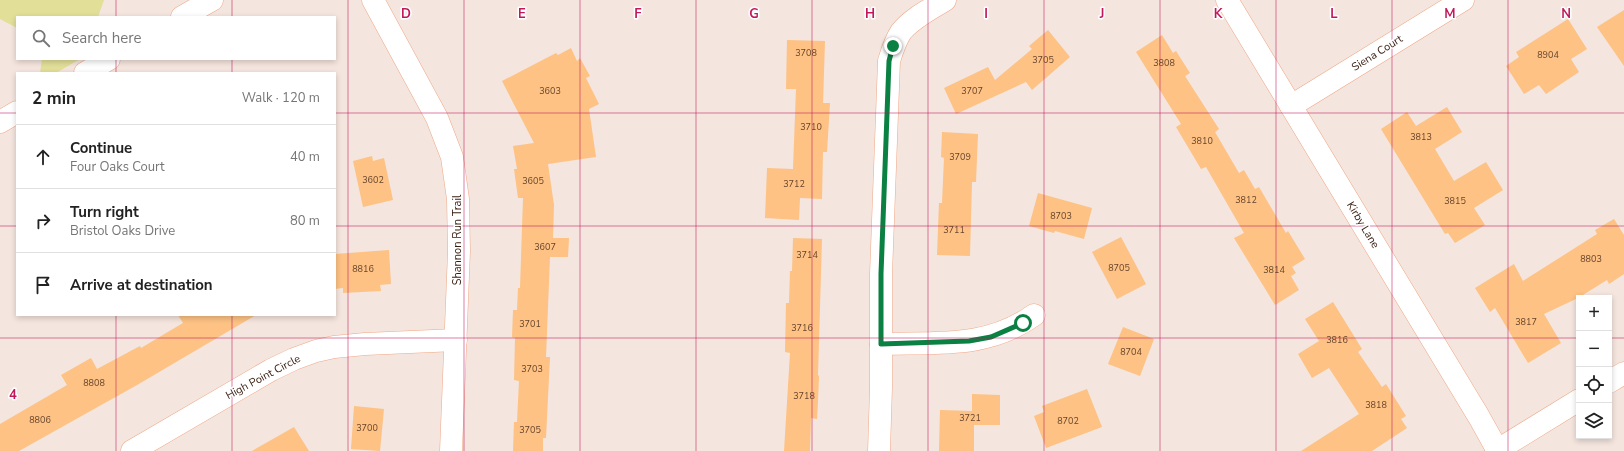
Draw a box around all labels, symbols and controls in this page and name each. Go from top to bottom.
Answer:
text: D [401,5,411,23]
text: E [518,5,526,23]
text: F [634,5,642,23]
text: G [749,5,759,23]
text: H [865,5,875,23]
text: I [984,5,988,23]
text: J [1099,5,1104,23]
text: K [1214,5,1223,23]
text: L [1330,5,1338,23]
text: M [1444,5,1456,23]
text: N [1561,5,1571,23]
search box [16,16,336,60]
icon: search [30,27,52,49]
text: Search here [62,28,142,48]
street label: Siena Court [1349,31,1405,75]
route end [884,37,902,55]
house number: 3708 [795,47,817,59]
house number: 8904 [1537,49,1559,61]
house number: 3705 [1032,54,1054,66]
house number: 3808 [1153,57,1175,69]
house number: 3603 [539,85,561,97]
house number: 3707 [961,85,983,97]
text: 2 min [32,87,76,110]
text: Walk · 120 m [242,89,320,107]
house number: 3710 [800,121,822,133]
house number: 3813 [1410,131,1432,143]
house number: 3810 [1191,135,1213,147]
text: Continue [70,138,132,158]
icon: ahead [32,146,54,168]
text: 40 m [290,148,320,166]
house number: 3709 [949,151,971,163]
text: Four Oaks Court [70,158,165,176]
house number: 3602 [362,174,384,186]
house number: 3605 [522,175,544,187]
house number: 3712 [783,178,805,190]
street label: Shannon Run Trail [450,194,465,285]
house number: 3812 [1235,194,1257,206]
house number: 3815 [1444,195,1466,207]
street label: Kirby Lane [1343,199,1383,251]
text: Turn right [70,202,139,222]
icon: right [32,210,54,232]
house number: 8703 [1050,210,1072,222]
text: 80 m [290,212,320,230]
text: Bristol Oaks Drive [70,222,175,240]
house number: 3711 [943,224,965,236]
house number: 3607 [534,241,556,253]
house number: 3714 [796,249,818,261]
house number: 8803 [1580,253,1602,265]
house number: 8705 [1108,262,1130,274]
house number: 8816 [352,263,374,275]
house number: 3814 [1263,264,1285,276]
icon: arrive [32,274,54,296]
text: Arrive at destination [70,275,213,295]
map controls [1576,295,1612,439]
button: + [1576,295,1612,331]
route start [1014,314,1032,332]
house number: 3817 [1515,316,1537,328]
house number: 3701 [519,318,541,330]
house number: 3716 [791,322,813,334]
button: − [1576,331,1612,367]
house number: 3816 [1326,334,1348,346]
house number: 8704 [1120,346,1142,358]
street label: High Point Circle [223,351,303,403]
house number: 3703 [521,363,543,375]
button: locate [1576,367,1612,403]
house number: 8808 [83,377,105,389]
text: 4 [9,386,17,404]
house number: 3718 [793,390,815,402]
house number: 3818 [1365,399,1387,411]
button: layers [1576,403,1612,439]
house number: 3721 [959,412,981,424]
house number: 8806 [29,414,51,426]
house number: 8702 [1057,415,1079,427]
house number: 3700 [356,422,378,434]
house number: 3705 [519,424,541,436]

